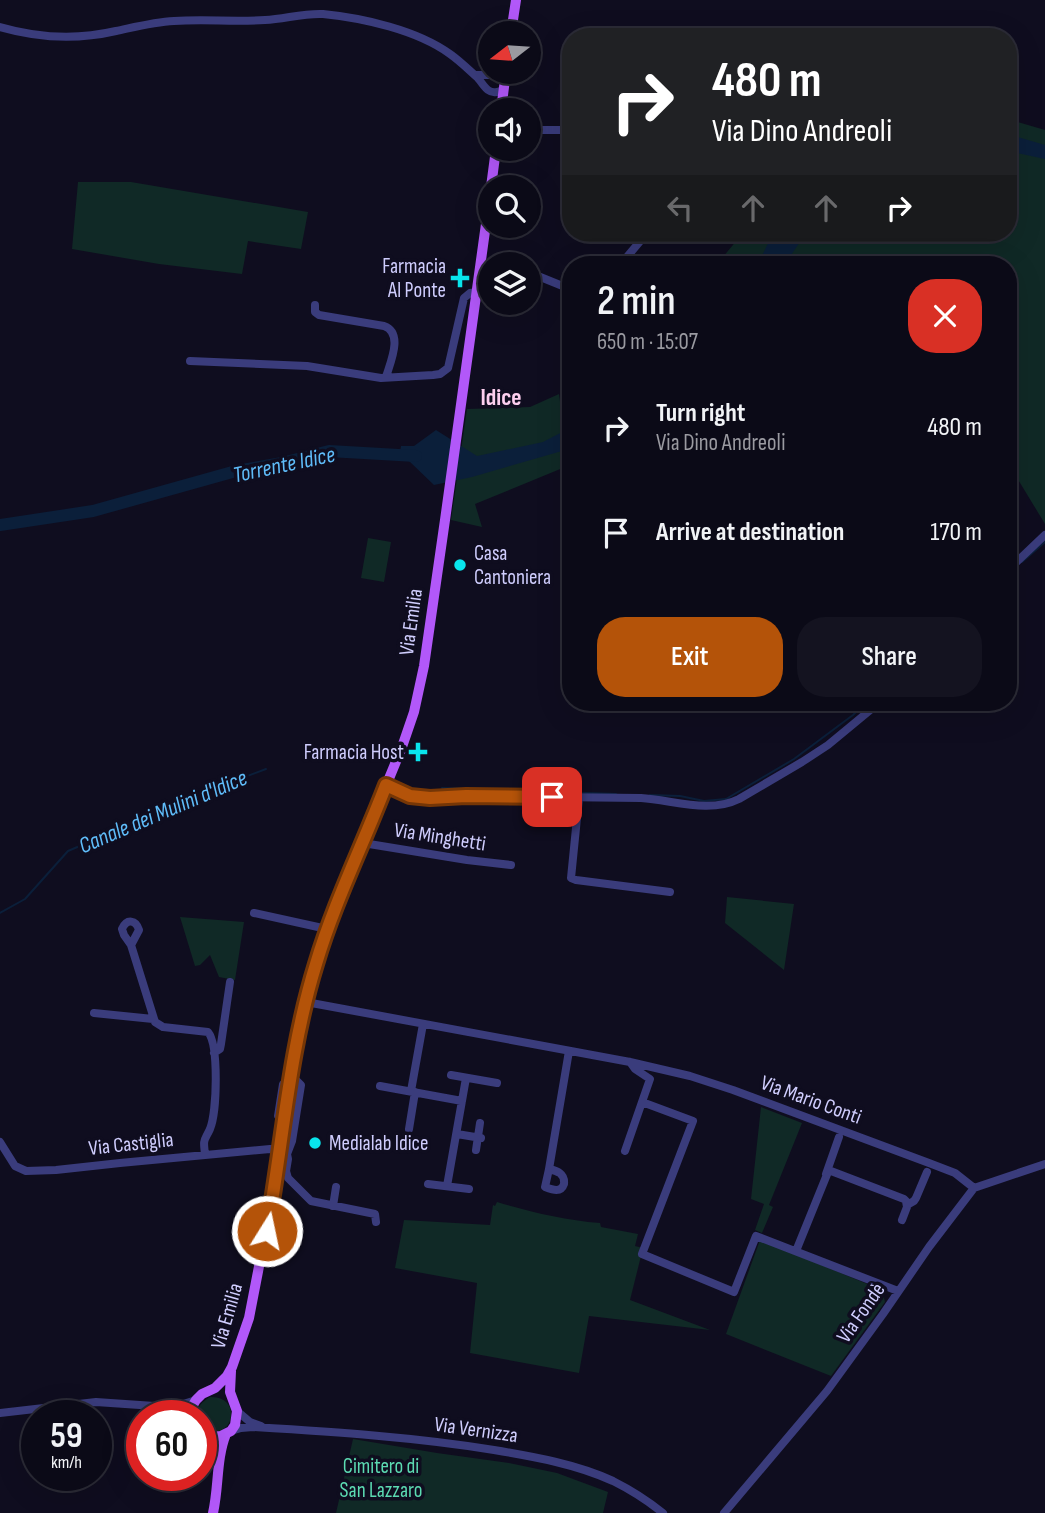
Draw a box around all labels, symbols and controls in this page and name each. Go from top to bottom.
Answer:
north arrow [478,21,541,84]
map controls [478,21,541,315]
text: 480 m [712,52,821,111]
icon: right [597,56,688,147]
button: sound [478,98,541,161]
text: Via Dino Andreoli [712,112,892,151]
button: search [478,175,541,238]
icon: left [661,189,699,227]
icon: ahead [734,189,772,227]
icon: ahead [807,189,845,227]
icon: right [880,189,918,227]
button: layers [478,252,541,315]
place label: Farmacia Al Ponte [382,254,446,303]
marker: Farmacia Al Ponte [452,270,468,286]
text: 2 min [597,276,676,327]
button: close [908,279,982,353]
text: 650 m · 15:07 [597,328,698,356]
district label: Idice [481,383,521,412]
text: Turn right [656,398,745,429]
icon: right [597,409,635,447]
text: 480 m [927,412,982,443]
text: Via Dino Andreoli [656,429,786,457]
water label: Torrente Idice [230,441,338,489]
icon: arrive [597,514,635,552]
text: Arrive at destination [656,517,844,548]
text: 170 m [930,517,982,548]
place label: Casa Cantoniera [474,541,551,590]
marker: Casa Cantoniera [452,557,468,573]
street label: Via Emilia [394,587,428,657]
button: Exit [597,617,783,697]
button: Share [797,617,982,697]
place label: Farmacia Host [304,740,404,765]
marker: Farmacia Host [410,744,426,760]
water label: Canale dei Mulini d'Idice [75,764,251,860]
pin [522,767,582,827]
icon: arrive [533,778,571,816]
street label: Via Minghetti [392,817,488,857]
street label: Via Mario Conti [757,1070,865,1130]
street label: Via Castiglia [87,1127,175,1161]
place label: Medialab Idice [329,1131,428,1156]
marker: Medialab Idice [307,1135,323,1151]
position arrow [230,1194,304,1268]
street label: Via Fondè [831,1278,891,1348]
street label: Via Emilia [206,1280,248,1352]
speed limit sign: 60 [126,1400,217,1491]
street label: Via Vernizza [433,1412,519,1448]
text: 59 [51,1415,82,1458]
text: km/h [51,1452,82,1473]
park label: Cimitero di San Lazzaro [340,1454,422,1503]

